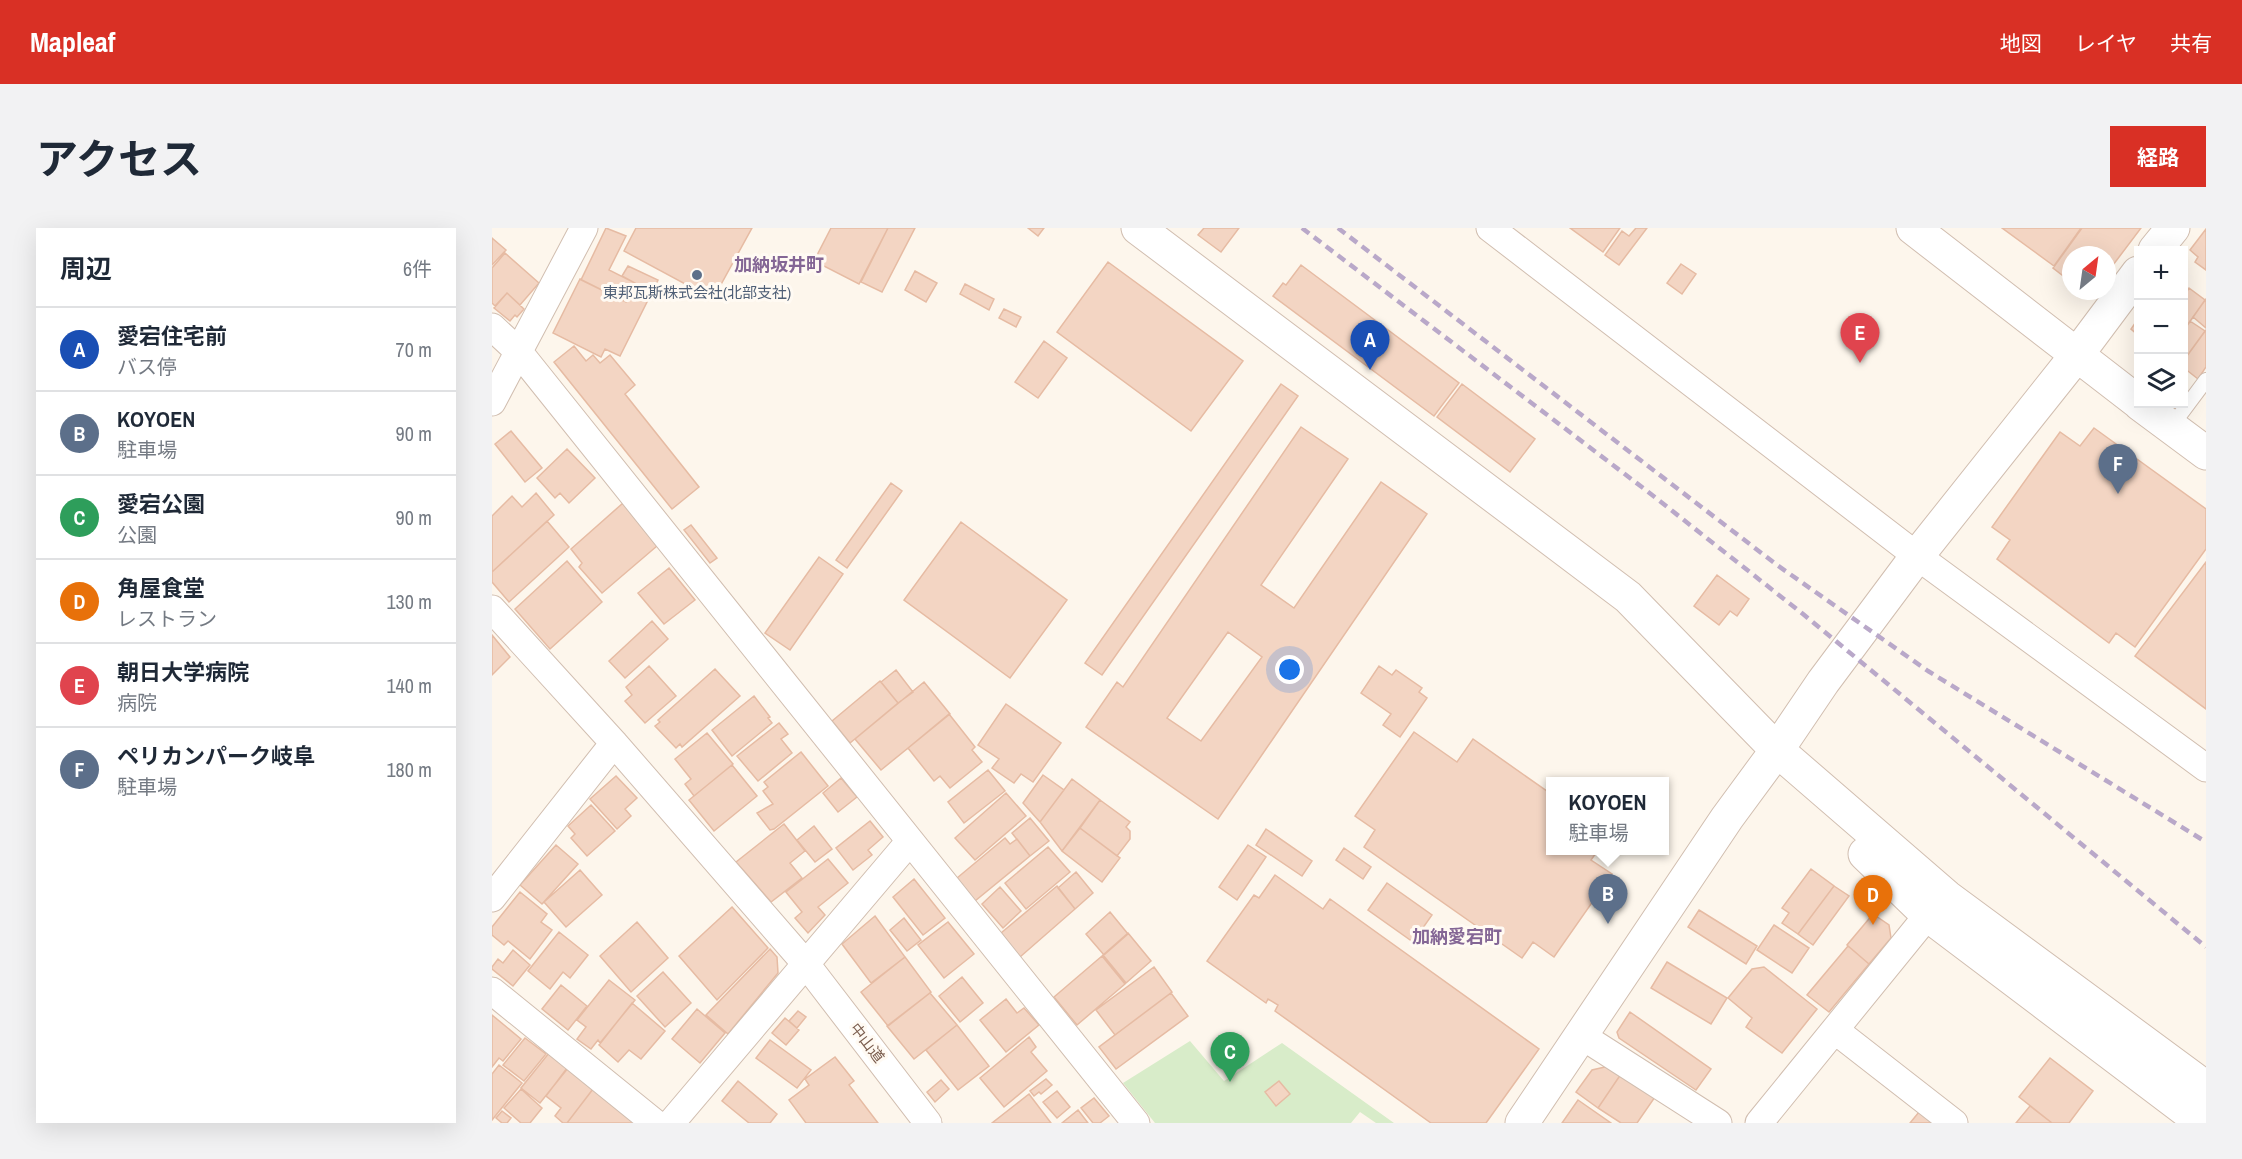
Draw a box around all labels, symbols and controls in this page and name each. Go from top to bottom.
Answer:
text: Mapleaf [30,23,115,61]
text: 地図 [2000,29,2042,58]
text: レイヤ [2075,29,2137,58]
text: 共有 [2170,29,2212,58]
button: 経路 [2110,126,2206,187]
text: アクセス [36,131,202,187]
north arrow [2062,246,2116,300]
map controls [2134,246,2188,408]
button: + [2134,246,2188,300]
text: 周辺 [60,251,112,286]
district label: 加納坂井町 [734,252,824,277]
text: 6件 [403,255,432,282]
marker: 東邦瓦斯株式会社(北部支社) [690,268,704,282]
place label: 東邦瓦斯株式会社(北部支社) [603,282,791,303]
button: − [2134,300,2188,354]
pin: E [1840,314,1880,363]
pin: A [1350,320,1390,370]
text: 愛宕住宅前 [117,321,227,351]
text: A [74,336,85,363]
text: 70 m [396,336,432,363]
text: バス停 [117,353,177,380]
button: layers [2134,354,2188,408]
text: KOYOEN [117,404,195,434]
text: B [74,420,85,447]
text: 90 m [396,420,432,447]
text: 駐車場 [117,436,177,463]
pin: F [2098,444,2138,494]
text: 愛宕公園 [117,489,205,519]
text: C [74,504,85,531]
text: 90 m [396,504,432,531]
text: 公園 [117,521,157,548]
text: 角屋食堂 [117,573,205,603]
text: D [74,588,85,615]
text: 130 m [386,588,432,615]
text: レストラン [117,605,217,632]
your location [1275,655,1304,684]
text: 朝日大学病院 [117,657,249,687]
text: E [74,672,85,699]
text: 140 m [386,672,432,699]
text: 病院 [117,689,157,716]
text: ペリカンパーク岐阜 [117,741,315,771]
text: F [74,756,85,783]
text: 180 m [386,756,432,783]
text: 駐車場 [117,773,177,800]
popup [1546,777,1669,855]
text: KOYOEN [1568,787,1647,817]
text: 駐車場 [1568,819,1628,846]
pin: B [1588,874,1628,924]
pin: D [1854,876,1892,925]
district label: 加納愛宕町 [1412,924,1502,949]
street label: 中山道 [845,1018,890,1067]
pin: C [1210,1032,1250,1082]

